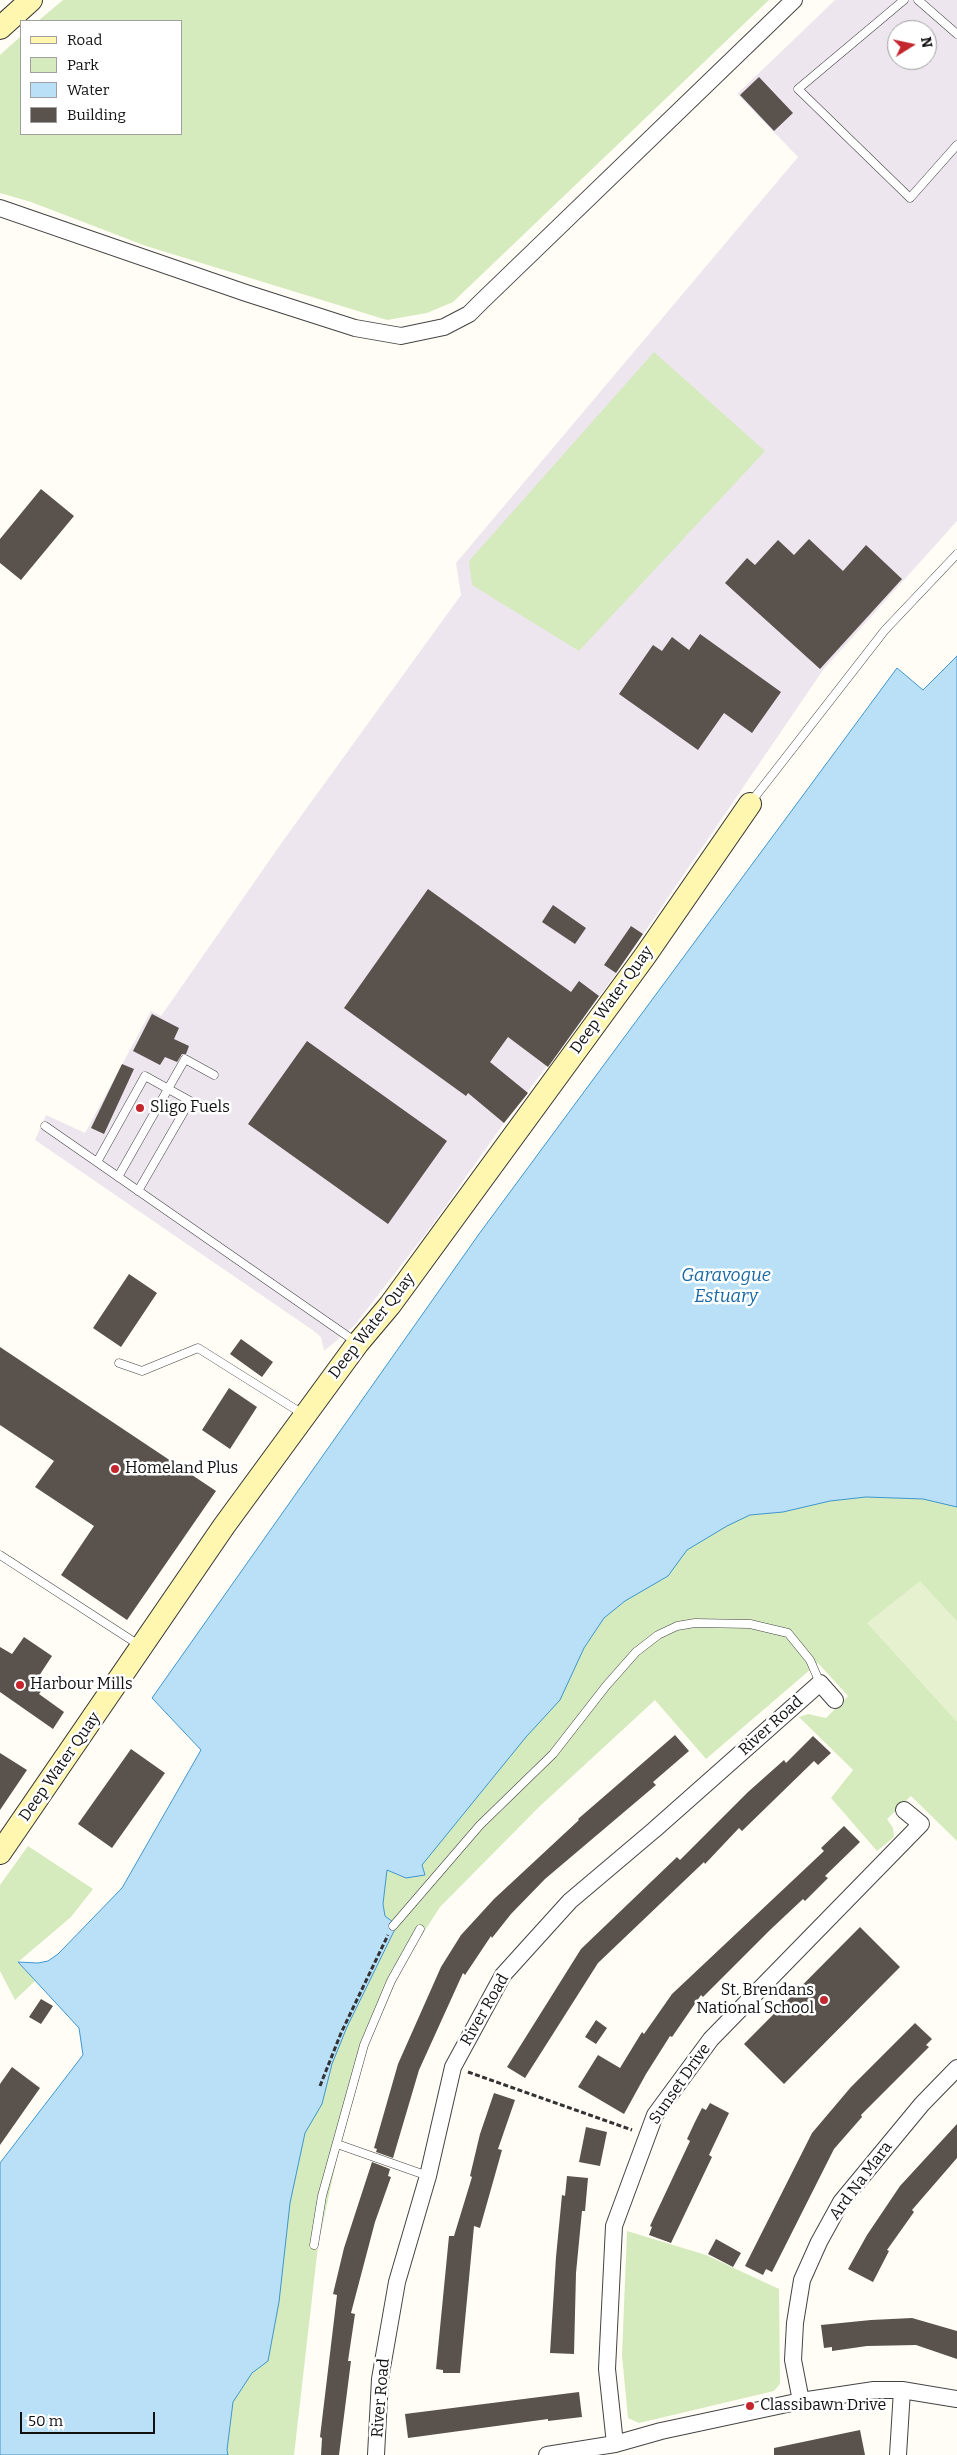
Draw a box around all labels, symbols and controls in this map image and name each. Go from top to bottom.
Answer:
legend [20,20,182,135]
north arrow [887,20,937,70]
text: Road [67,31,102,49]
text: N [917,36,936,49]
text: Park [67,56,99,74]
text: Water [67,81,109,99]
text: Building [67,106,126,124]
street label: Deep Water Quay [566,942,658,1058]
place label: Sligo Fuels [150,1098,230,1118]
marker: Sligo Fuels [134,1102,146,1114]
water label: Garavogue Estuary [681,1265,771,1308]
street label: Deep Water Quay [325,1269,419,1383]
place label: Homeland Plus [125,1459,238,1479]
marker: Homeland Plus [109,1463,121,1475]
place label: Harbour Mills [30,1675,133,1695]
marker: Harbour Mills [14,1679,26,1691]
street label: River Road [735,1692,807,1760]
street label: Deep Water Quay [15,1709,105,1825]
street label: River Road [457,1971,513,2049]
place label: St. Brendans National School [696,1981,814,2019]
marker: St. Brendans National School [818,1994,830,2006]
street label: Sunset Drive [645,2040,715,2128]
street label: Ard Na Mara [825,2138,897,2224]
street label: River Road [368,2358,394,2438]
place label: Classibawn Drive [760,2396,886,2416]
marker: Classibawn Drive [744,2400,756,2412]
scale bar [22,2402,158,2434]
text: 50 m [28,2412,63,2430]

